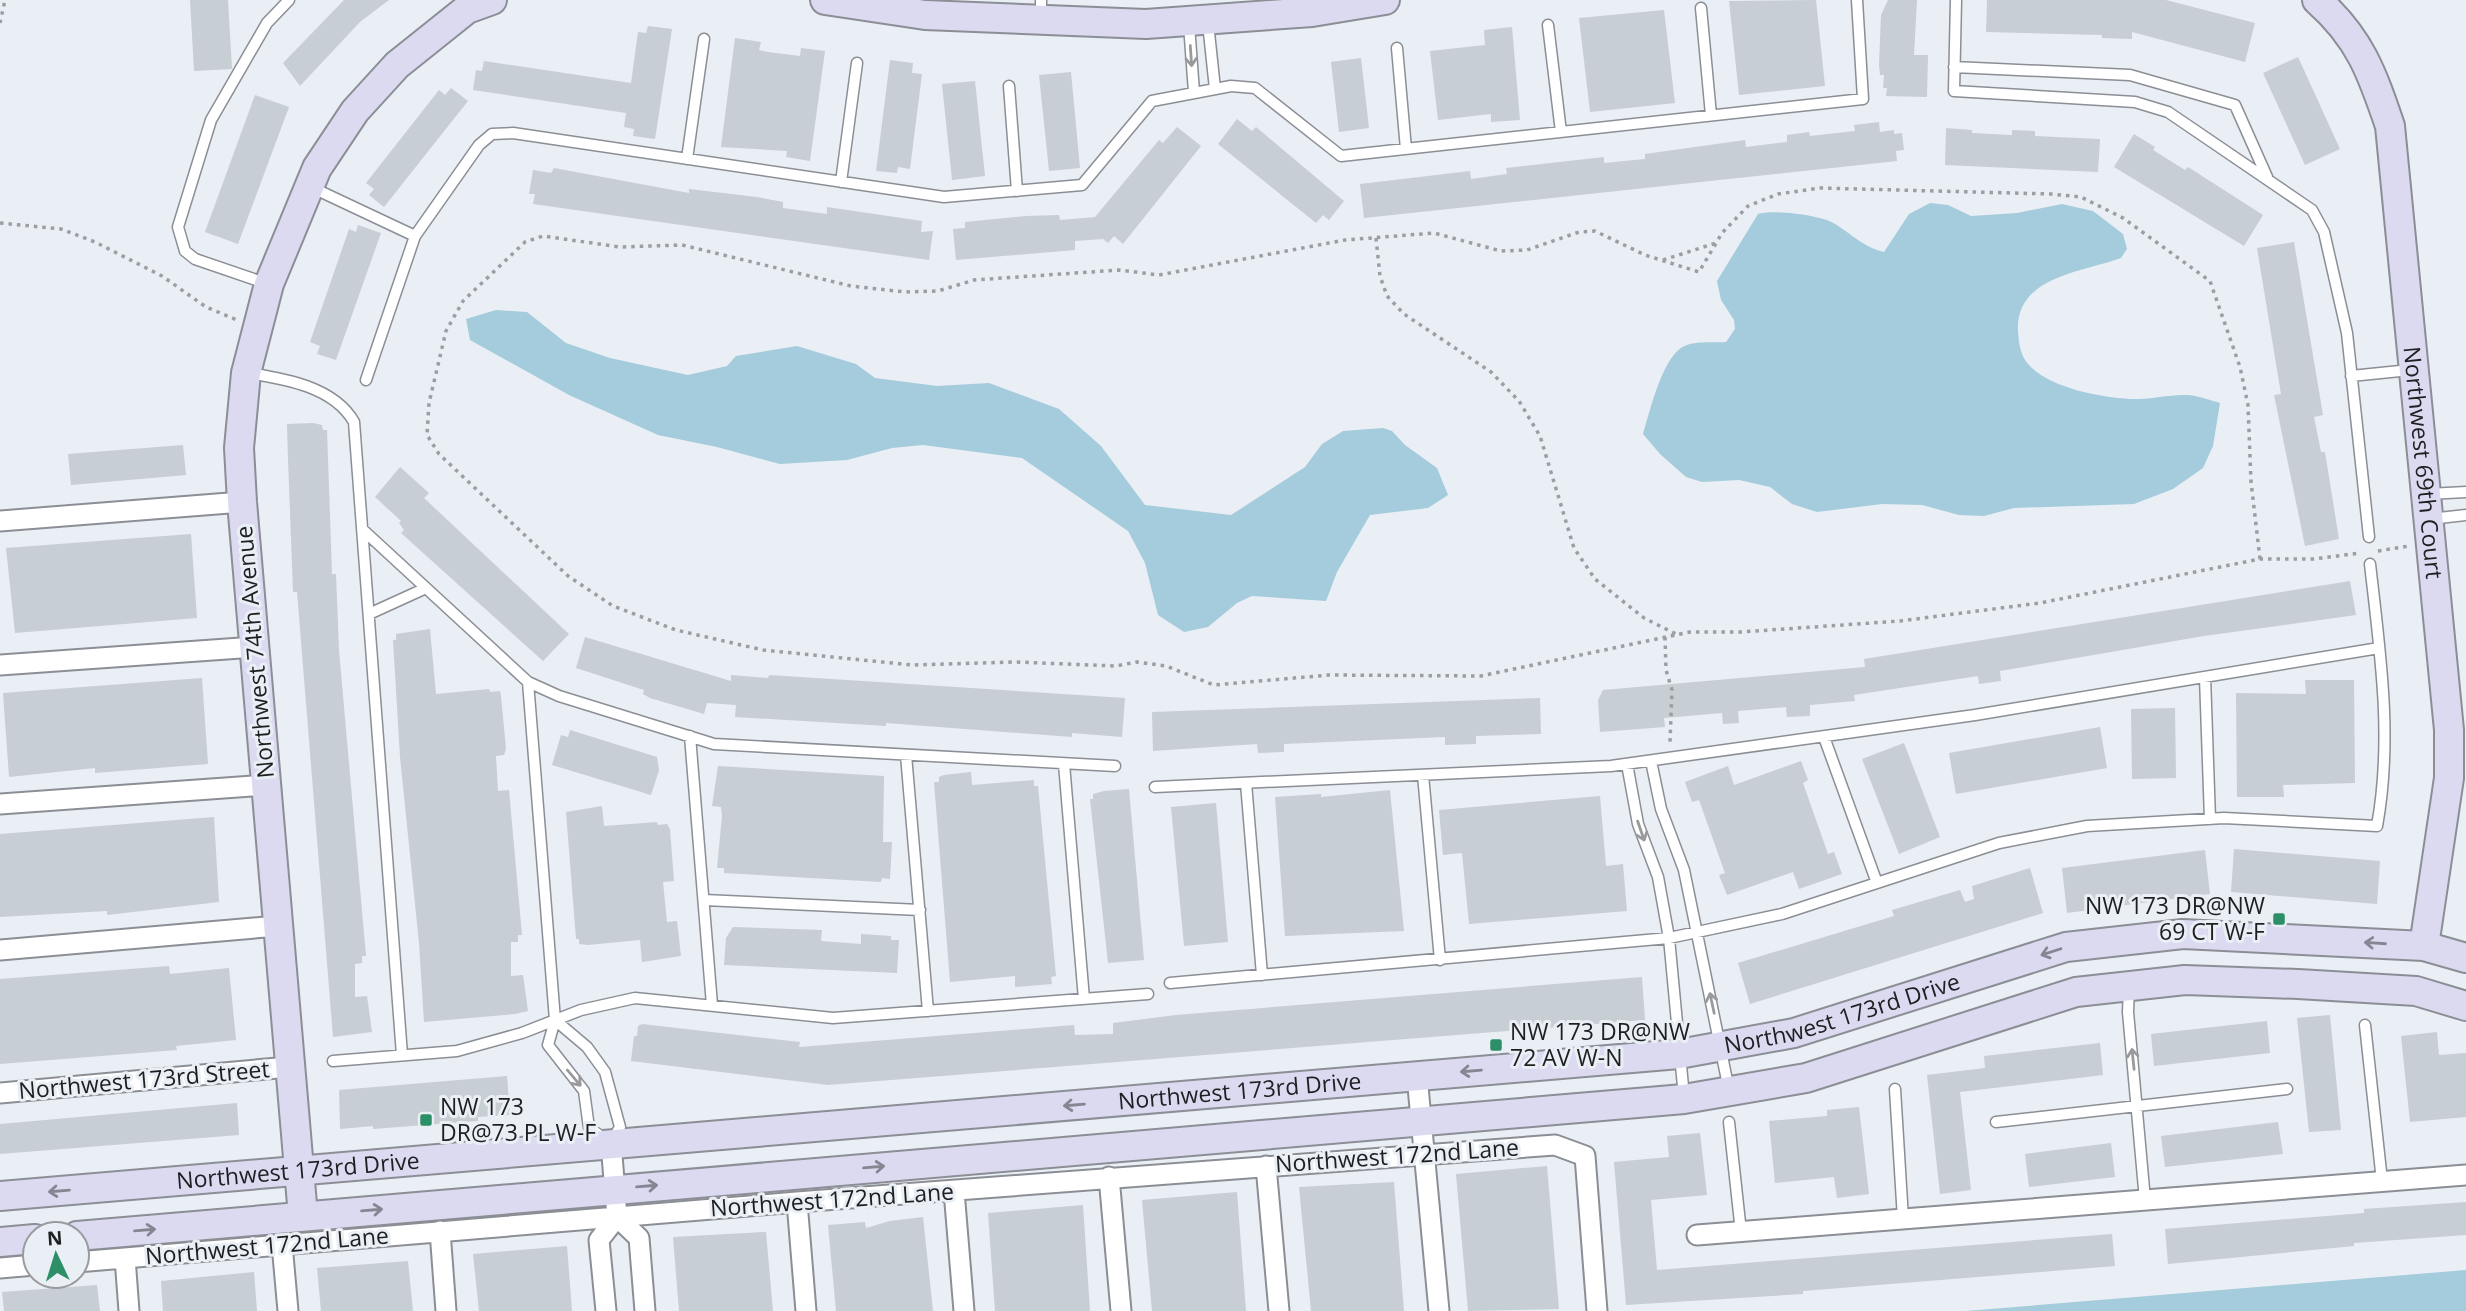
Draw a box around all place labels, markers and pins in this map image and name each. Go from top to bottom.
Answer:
place label: NW 173 DR@NW 69 CT W-F [2085,889,2265,947]
marker: NW 173 DR@NW 69 CT W-F [2271,911,2287,927]
place label: NW 173 DR@NW 72 AV W-N [1510,1015,1690,1073]
marker: NW 173 DR@NW 72 AV W-N [1488,1037,1504,1053]
place label: NW 173 DR@73 PL W-F [440,1090,596,1148]
marker: NW 173 DR@73 PL W-F [418,1112,434,1128]

